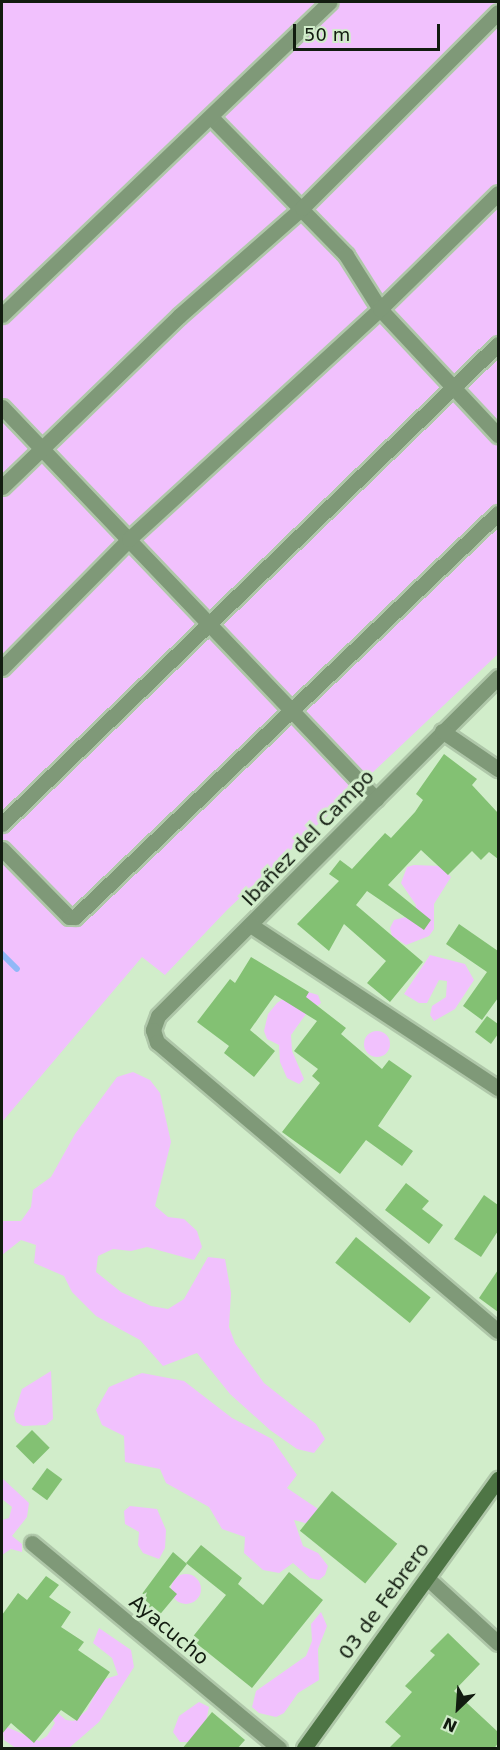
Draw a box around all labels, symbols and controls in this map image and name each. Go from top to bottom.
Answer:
scale bar [296,12,443,50]
text: 50 m [304,24,350,45]
street label: Ibañez del Campo [237,765,379,911]
street label: 03 de Febrero [334,1538,434,1664]
street label: Ayacucho [125,1590,213,1670]
north arrow [428,1678,488,1738]
text: N [440,1713,460,1736]

